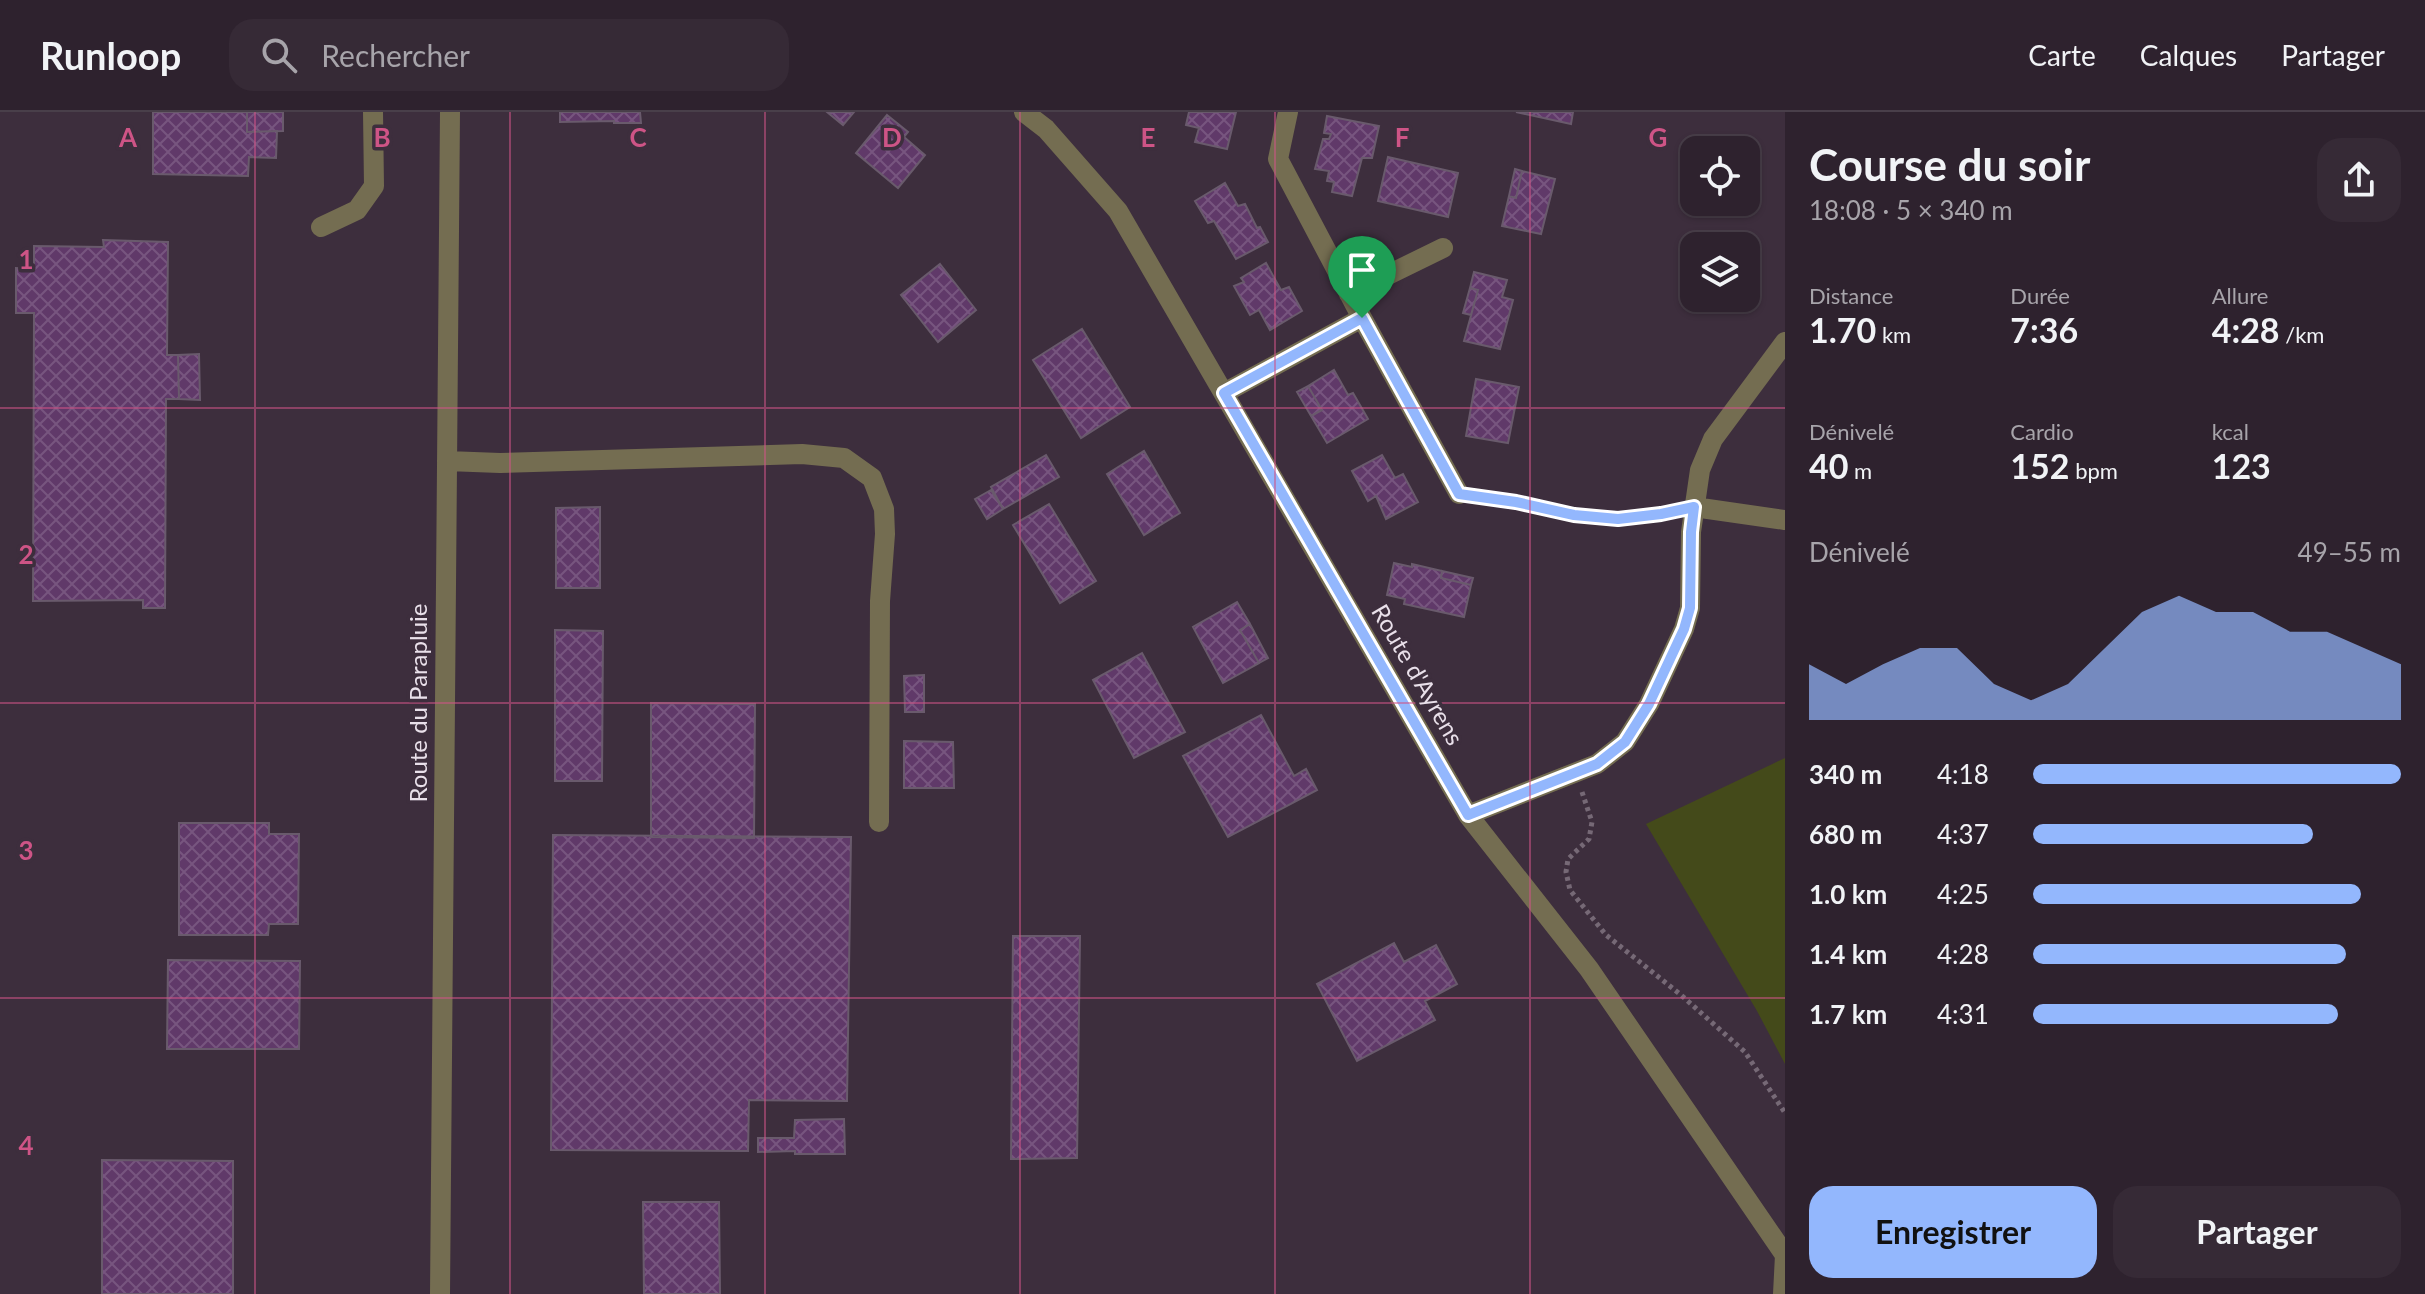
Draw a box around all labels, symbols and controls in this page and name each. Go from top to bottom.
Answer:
search box [229,19,789,91]
text: Runloop [40,32,181,78]
icon: search [257,33,301,77]
text: Rechercher [321,37,470,73]
text: Carte [2028,38,2096,72]
text: Calques [2140,38,2237,72]
text: Partager [2281,38,2385,72]
text: A [118,121,138,153]
text: B [373,121,391,153]
text: C [629,121,647,153]
text: D [882,121,902,153]
text: E [1141,121,1155,153]
text: F [1395,121,1409,153]
text: G [1649,121,1667,153]
map controls [1680,136,1760,312]
button: locate [1680,136,1760,216]
text: Course du soir [1809,138,2090,190]
button: share [2317,138,2401,222]
text: 18:08 · 5 × 340 m [1809,194,2013,226]
button: layers [1680,232,1760,312]
pin [1328,236,1396,318]
text: 1 [18,243,34,275]
icon: arrive [1340,248,1384,292]
text: Distance [1809,282,1893,309]
text: Durée [2010,282,2070,309]
text: Allure [2212,282,2268,309]
text: 1.70 [1809,309,1876,350]
text: 7:36 [2010,309,2078,350]
text: 4:28 [2212,309,2280,350]
text: km [1876,321,1911,348]
text: /km [2280,321,2324,348]
text: Dénivelé [1809,418,1894,445]
text: Cardio [2010,418,2074,445]
text: kcal [2212,418,2249,445]
text: 40 [1809,445,1848,486]
text: 152 [2010,445,2070,486]
text: 123 [2212,445,2271,486]
text: m [1848,457,1872,484]
text: bpm [2070,457,2118,484]
text: Dénivelé [1809,536,1910,568]
text: 49–55 m [2298,536,2401,568]
text: 2 [18,538,34,570]
street label: Route d'Ayrens [1366,599,1470,750]
street label: Route du Parapluie [403,604,432,802]
text: 340 m [1809,758,1882,790]
text: 4:18 [1937,758,1989,790]
text: 680 m [1809,818,1882,850]
text: 4:37 [1937,818,1989,850]
text: 3 [18,834,34,866]
text: 1.0 km [1809,878,1887,910]
text: 4:25 [1937,878,1989,910]
text: 1.4 km [1809,938,1887,970]
text: 4:28 [1937,938,1989,970]
text: 1.7 km [1809,998,1887,1030]
text: 4:31 [1937,998,1989,1030]
text: 4 [18,1129,34,1161]
button: Enregistrer [1809,1186,2097,1278]
button: Partager [2113,1186,2401,1278]

